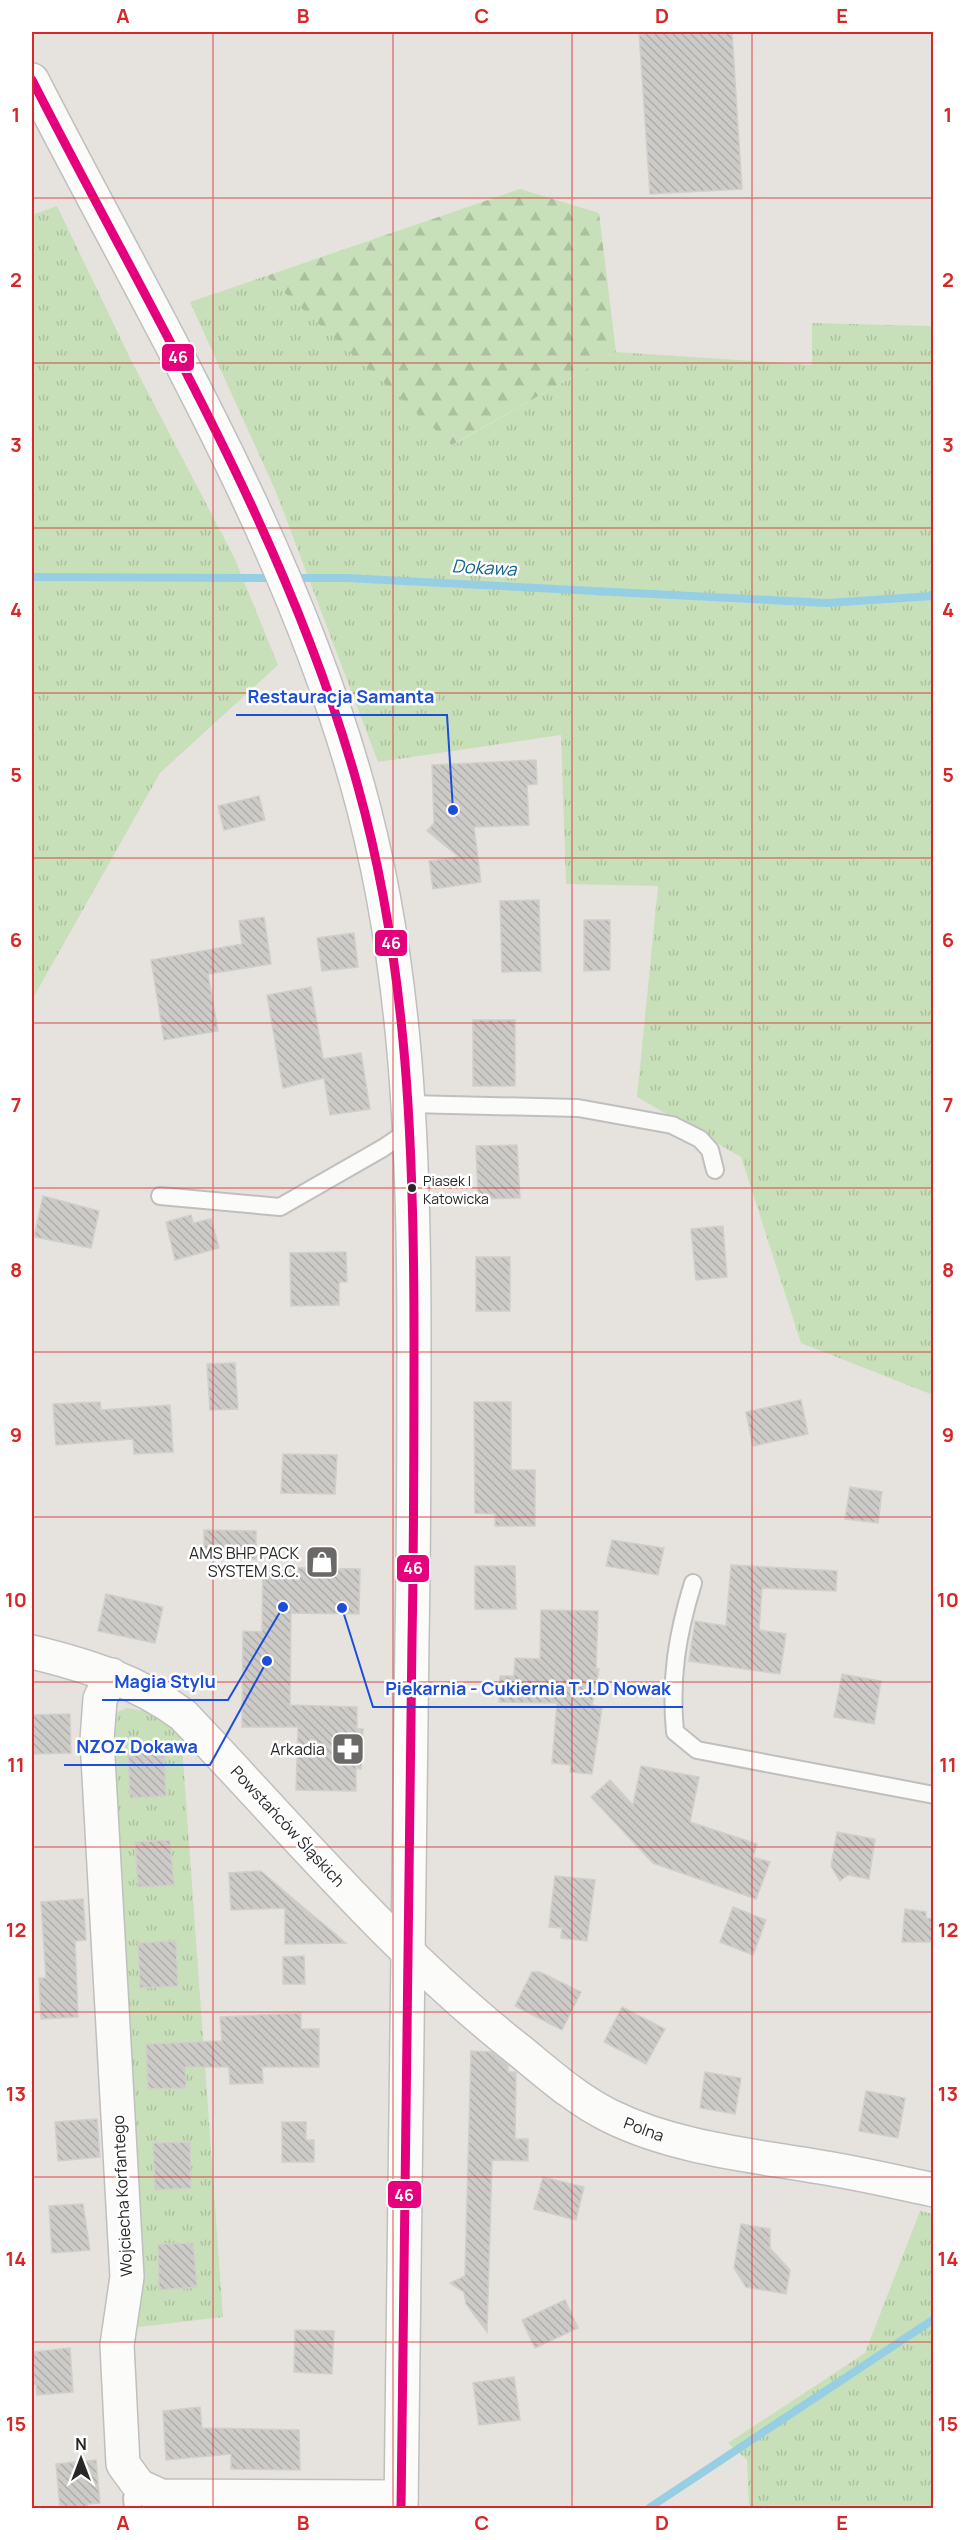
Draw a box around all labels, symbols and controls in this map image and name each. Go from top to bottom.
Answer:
text: A [116,2,130,29]
text: B [297,2,310,29]
text: C [475,2,489,29]
text: D [655,2,669,29]
text: E [836,2,848,29]
text: 1 [12,101,20,128]
text: 1 [944,101,952,128]
text: 2 [10,266,22,293]
text: 2 [942,266,954,293]
line badge: 46 [161,343,195,372]
text: 46 [168,346,188,368]
text: 3 [10,431,22,458]
text: 3 [942,431,954,458]
water label: Dokawa [451,553,518,581]
text: 4 [10,596,22,623]
text: 4 [942,596,954,623]
callout: Restauracja Samanta [236,679,447,715]
text: Restauracja Samanta [248,684,434,708]
text: 5 [10,761,22,788]
text: 5 [942,761,954,788]
text: 6 [10,926,22,953]
text: 6 [942,926,954,953]
line badge: 46 [374,929,408,957]
text: 46 [381,932,401,954]
text: 7 [11,1091,21,1118]
text: 7 [943,1091,953,1118]
place label: Piasek I Katowicka [423,1171,489,1208]
marker: Piasek I Katowicka [406,1182,418,1194]
text: 8 [10,1256,22,1283]
text: 8 [942,1256,954,1283]
text: 9 [10,1421,22,1448]
text: 9 [942,1421,954,1448]
place label: AMS BHP PACK SYSTEM S.C. [189,1542,299,1582]
shop icon: AMS BHP PACK SYSTEM S.C. [304,1544,340,1580]
line badge: 46 [396,1554,430,1583]
text: 46 [403,1557,423,1579]
text: 10 [5,1586,27,1613]
text: 10 [937,1586,959,1613]
callout: Magia Stylu [102,1664,228,1700]
text: Magia Stylu [114,1669,216,1693]
callout: Piekarnia - Cukiernia T.J.D Nowak [373,1671,683,1707]
text: Piekarnia - Cukiernia T.J.D Nowak [385,1676,672,1700]
callout: NZOZ Dokawa [64,1729,210,1765]
pharmacy icon: Arkadia [330,1731,366,1767]
text: NZOZ Dokawa [76,1734,198,1758]
place label: Arkadia [270,1738,325,1760]
text: 11 [7,1751,25,1778]
text: 11 [939,1751,957,1778]
street label: Powstańców Śląskich [226,1761,350,1891]
text: 12 [6,1916,26,1943]
text: 12 [938,1916,958,1943]
text: 13 [6,2080,26,2107]
text: 13 [938,2080,958,2107]
street label: Polna [621,2112,667,2146]
street label: Wojciecha Korfantego [107,2115,137,2277]
line badge: 46 [387,2180,422,2209]
text: 46 [394,2184,414,2206]
text: 14 [6,2245,26,2272]
text: 14 [938,2245,958,2272]
text: 15 [6,2410,26,2437]
text: 15 [938,2410,958,2437]
north arrow [51,2429,111,2489]
text: N [75,2433,87,2455]
text: A [116,2509,130,2536]
text: B [297,2509,310,2536]
text: C [475,2509,489,2536]
text: D [655,2509,669,2536]
text: E [836,2509,848,2536]

